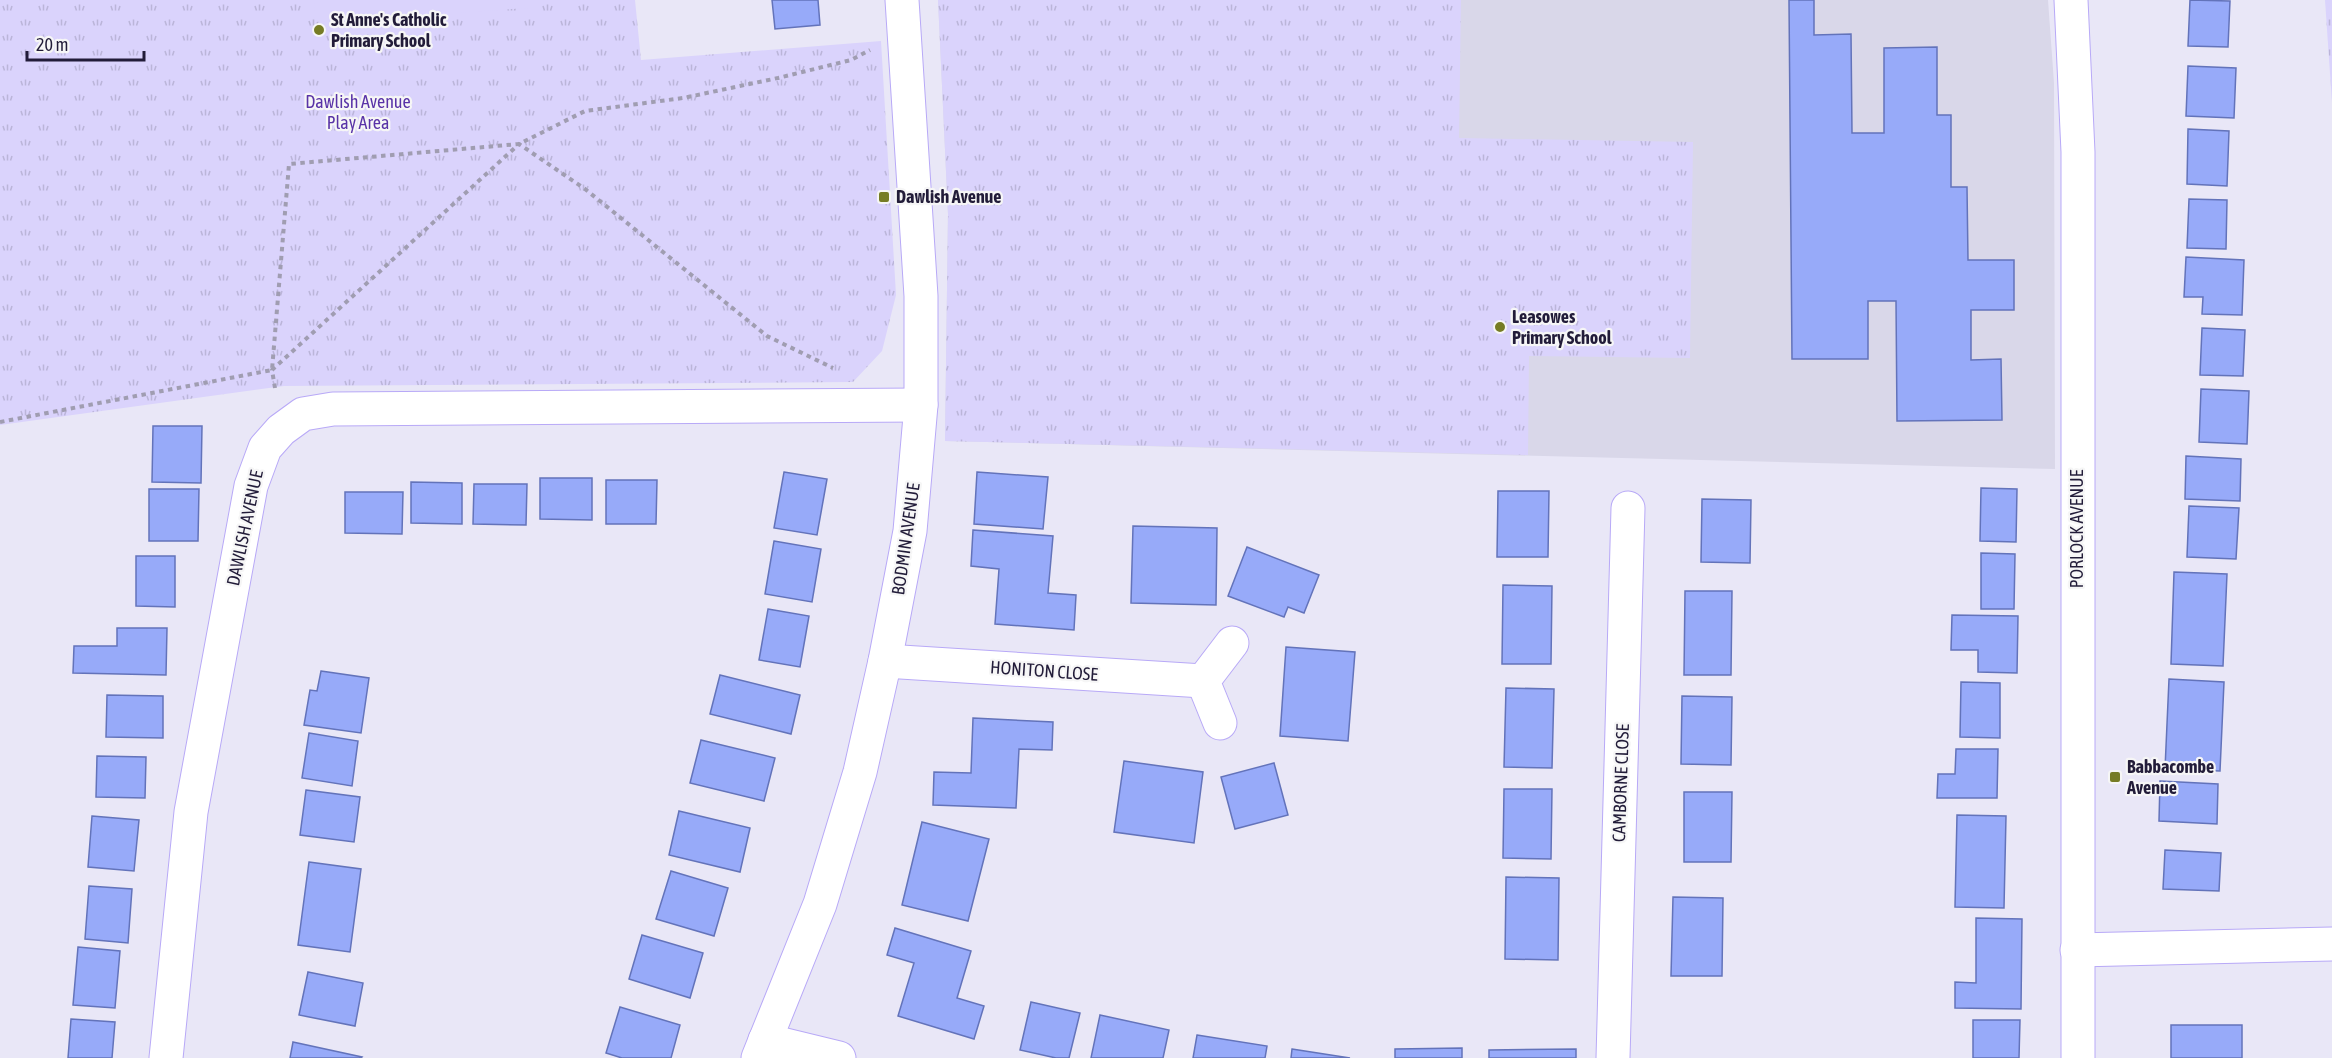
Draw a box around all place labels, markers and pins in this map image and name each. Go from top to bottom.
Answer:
place label: St Anne's Catholic Primary School [331,9,447,51]
marker: St Anne's Catholic Primary School [312,23,326,37]
place label: Dawlish Avenue [896,186,1001,207]
marker: Dawlish Avenue [877,190,891,204]
place label: Leasowes Primary School [1512,306,1612,348]
marker: Leasowes Primary School [1493,320,1507,334]
place label: Babbacombe Avenue [2126,756,2214,798]
marker: Babbacombe Avenue [2108,770,2122,784]

